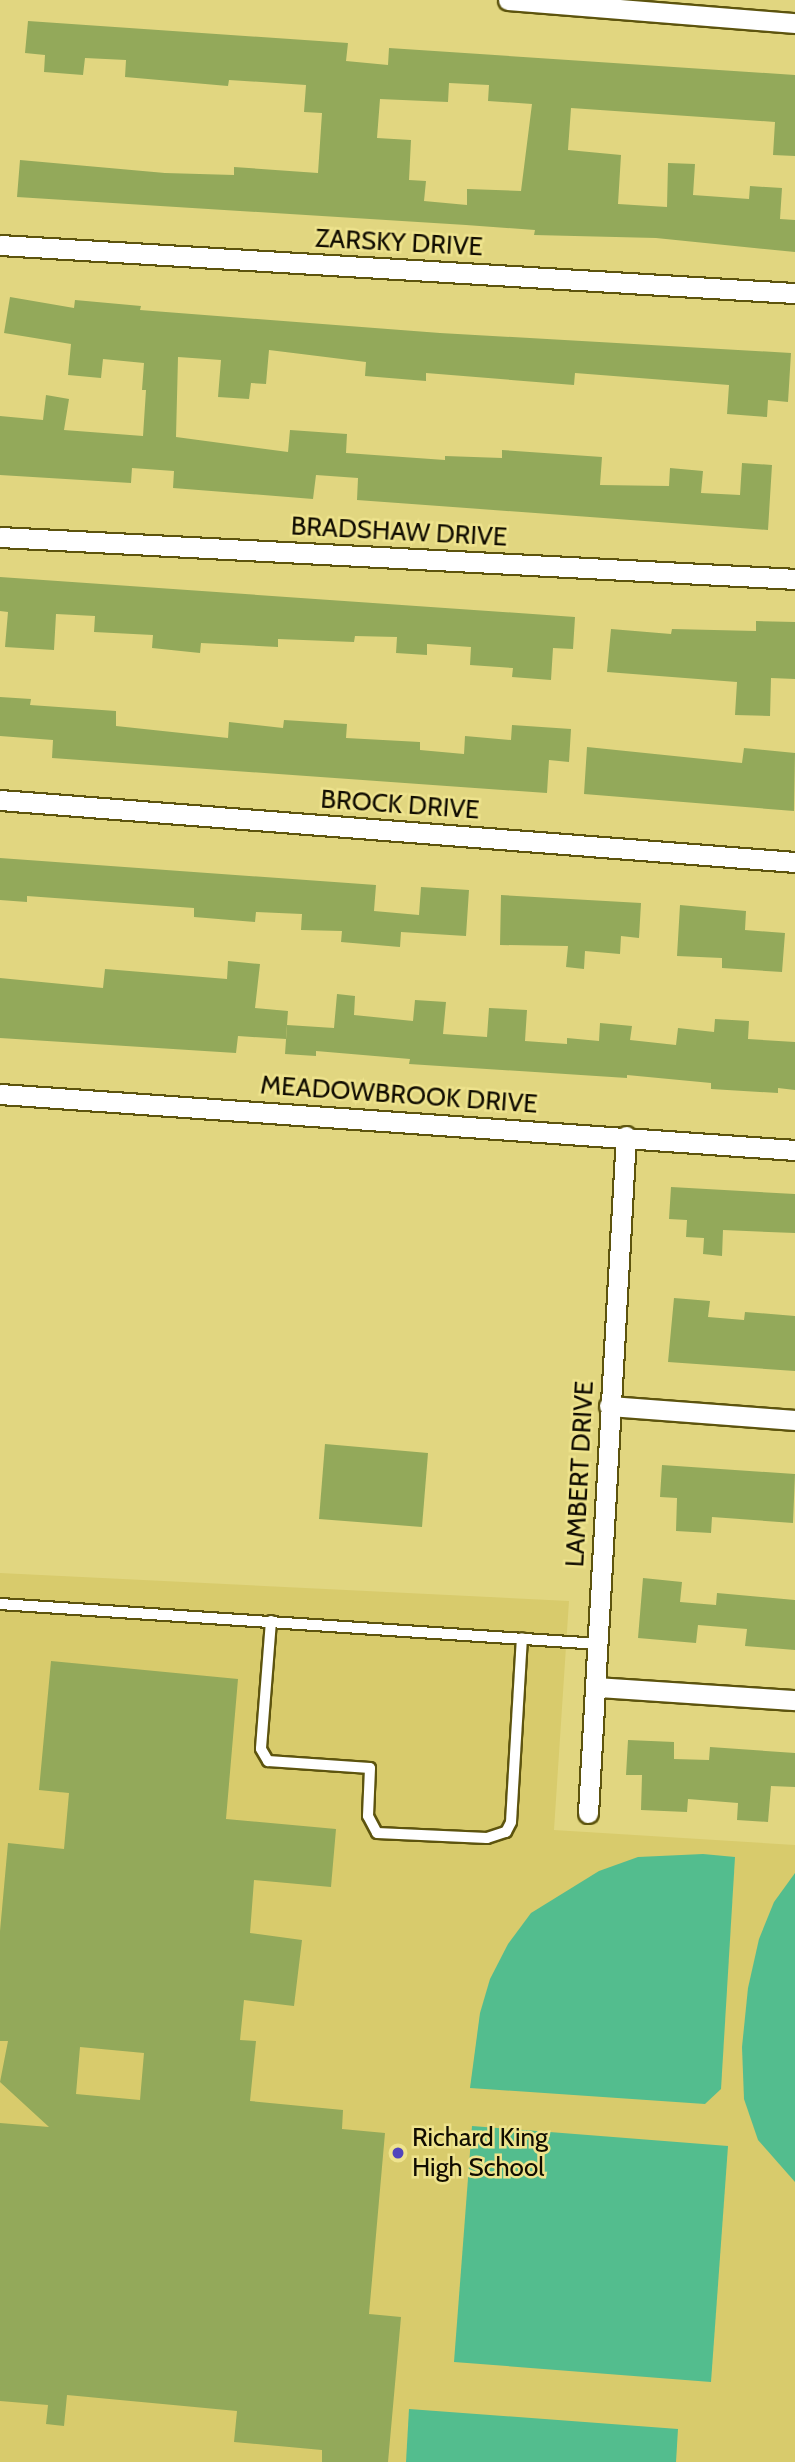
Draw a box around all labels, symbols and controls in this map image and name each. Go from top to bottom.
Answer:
street label: ZARSKY DRIVE [314,223,484,263]
street label: BRADSHAW DRIVE [290,511,508,553]
street label: BROCK DRIVE [319,784,481,826]
street label: MEADOWBROOK DRIVE [259,1070,539,1120]
street label: LAMBERT DRIVE [560,1380,600,1568]
place label: Richard King High School [412,2122,548,2184]
marker: Richard King High School [390,2145,406,2161]

